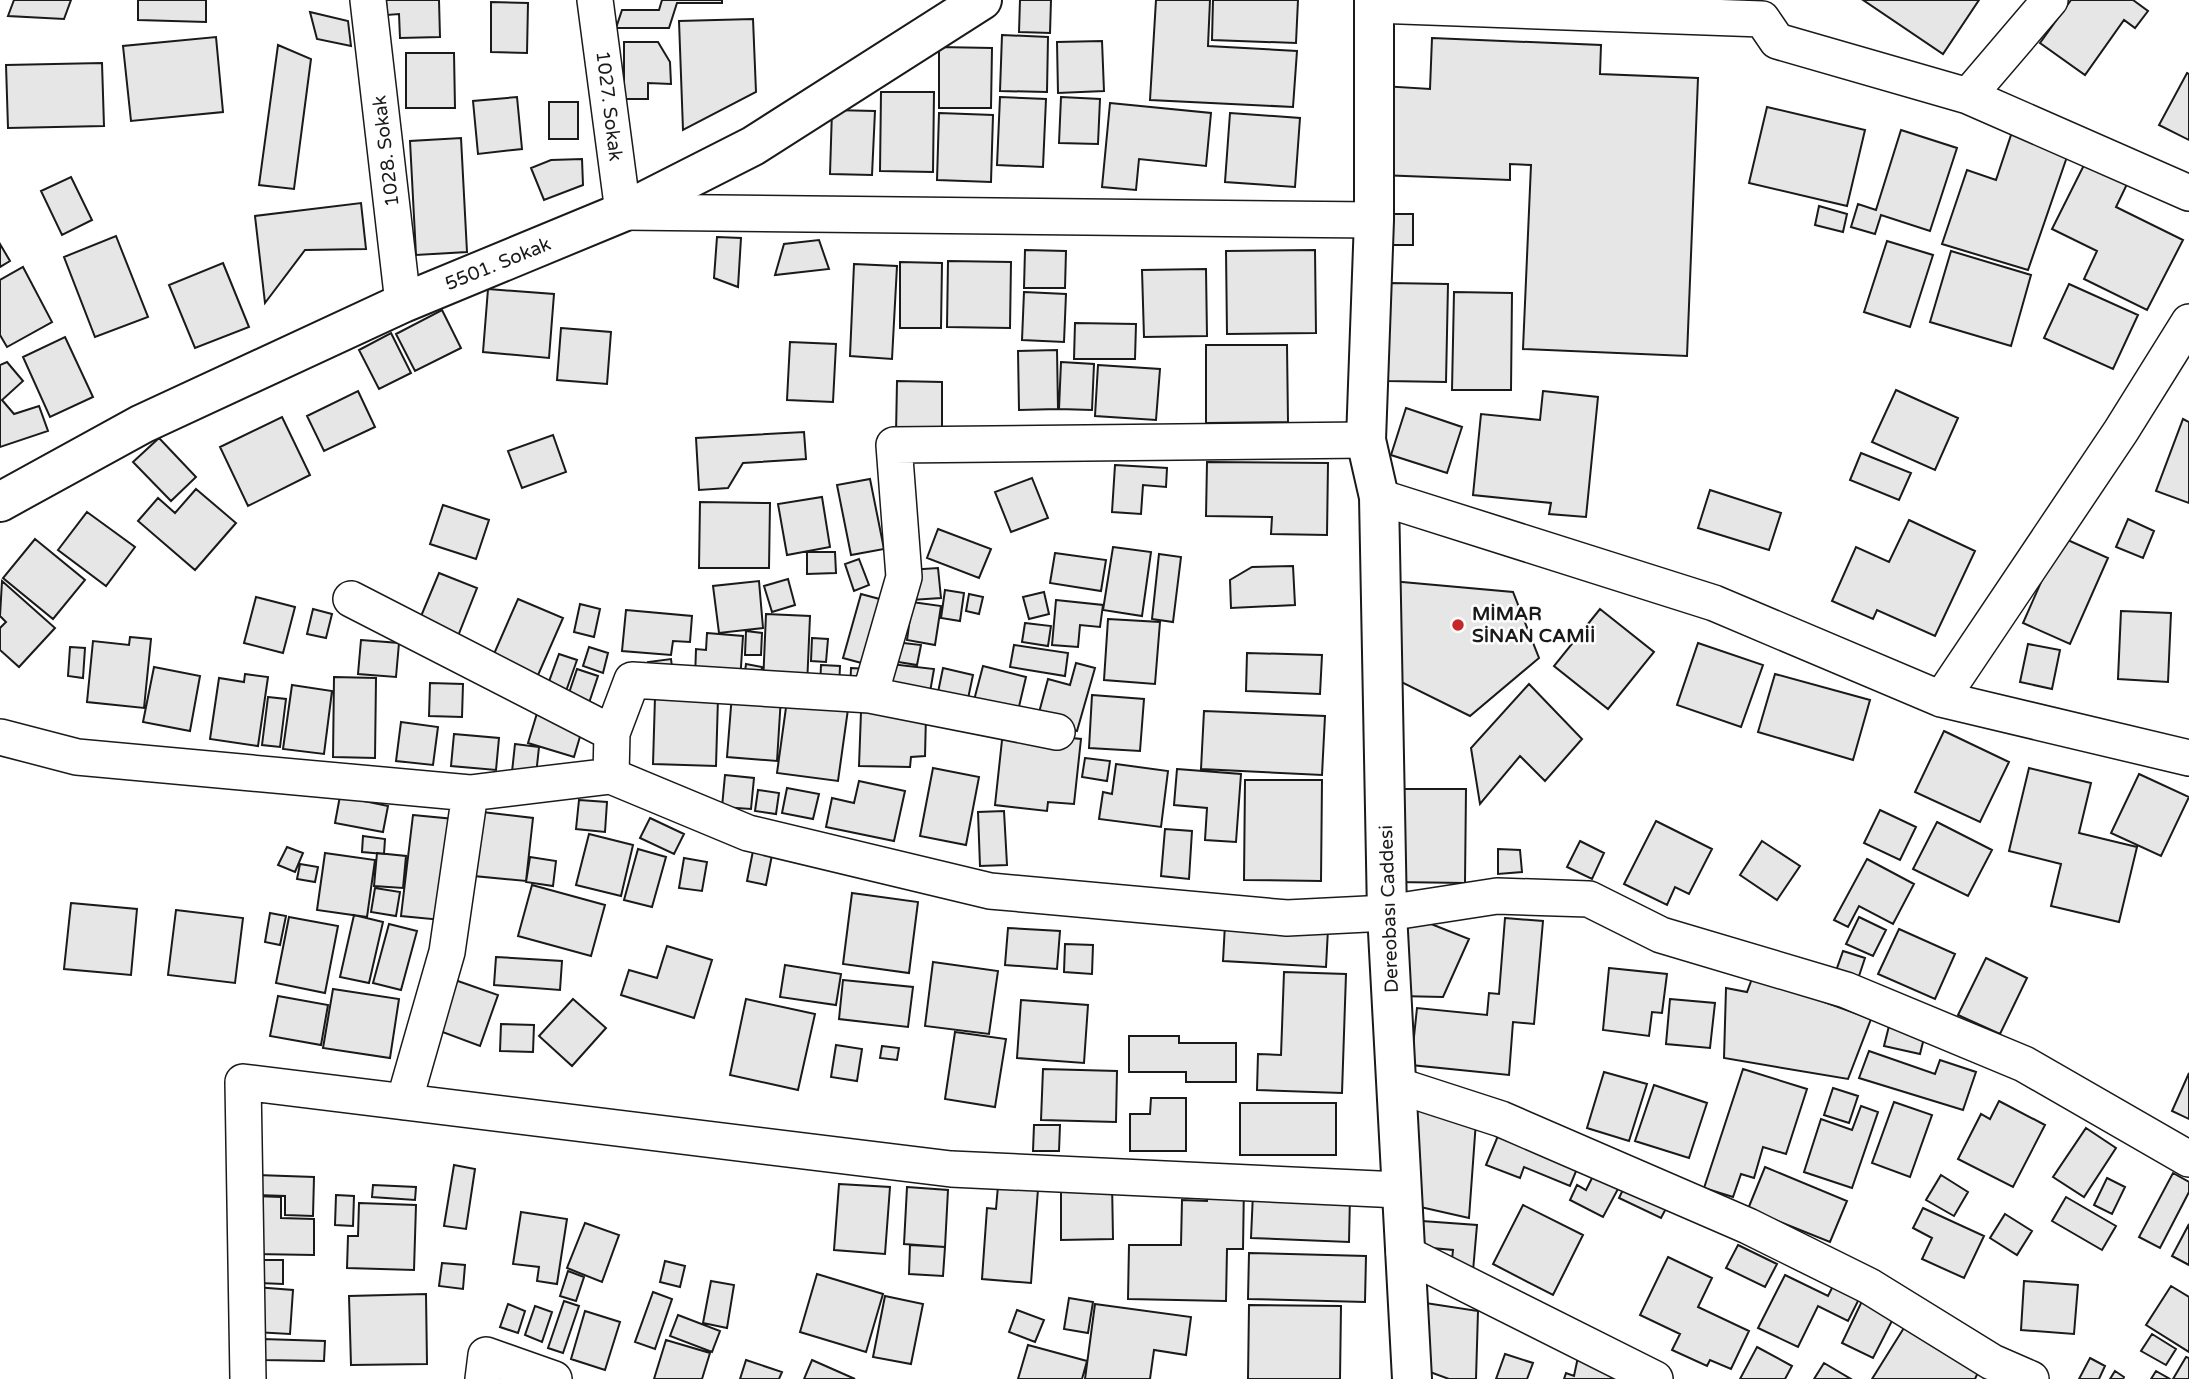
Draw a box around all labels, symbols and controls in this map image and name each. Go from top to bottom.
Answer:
street label: 1027. Sokak [591,50,627,162]
street label: 1028. Sokak [368,94,404,208]
street label: 5501. Sokak [442,233,554,295]
place label: MİMAR SİNAN CAMİİ [1472,603,1595,647]
marker: MİMAR SİNAN CAMİİ [1450,617,1466,633]
street label: Dereobası Caddesi [1375,825,1403,993]

